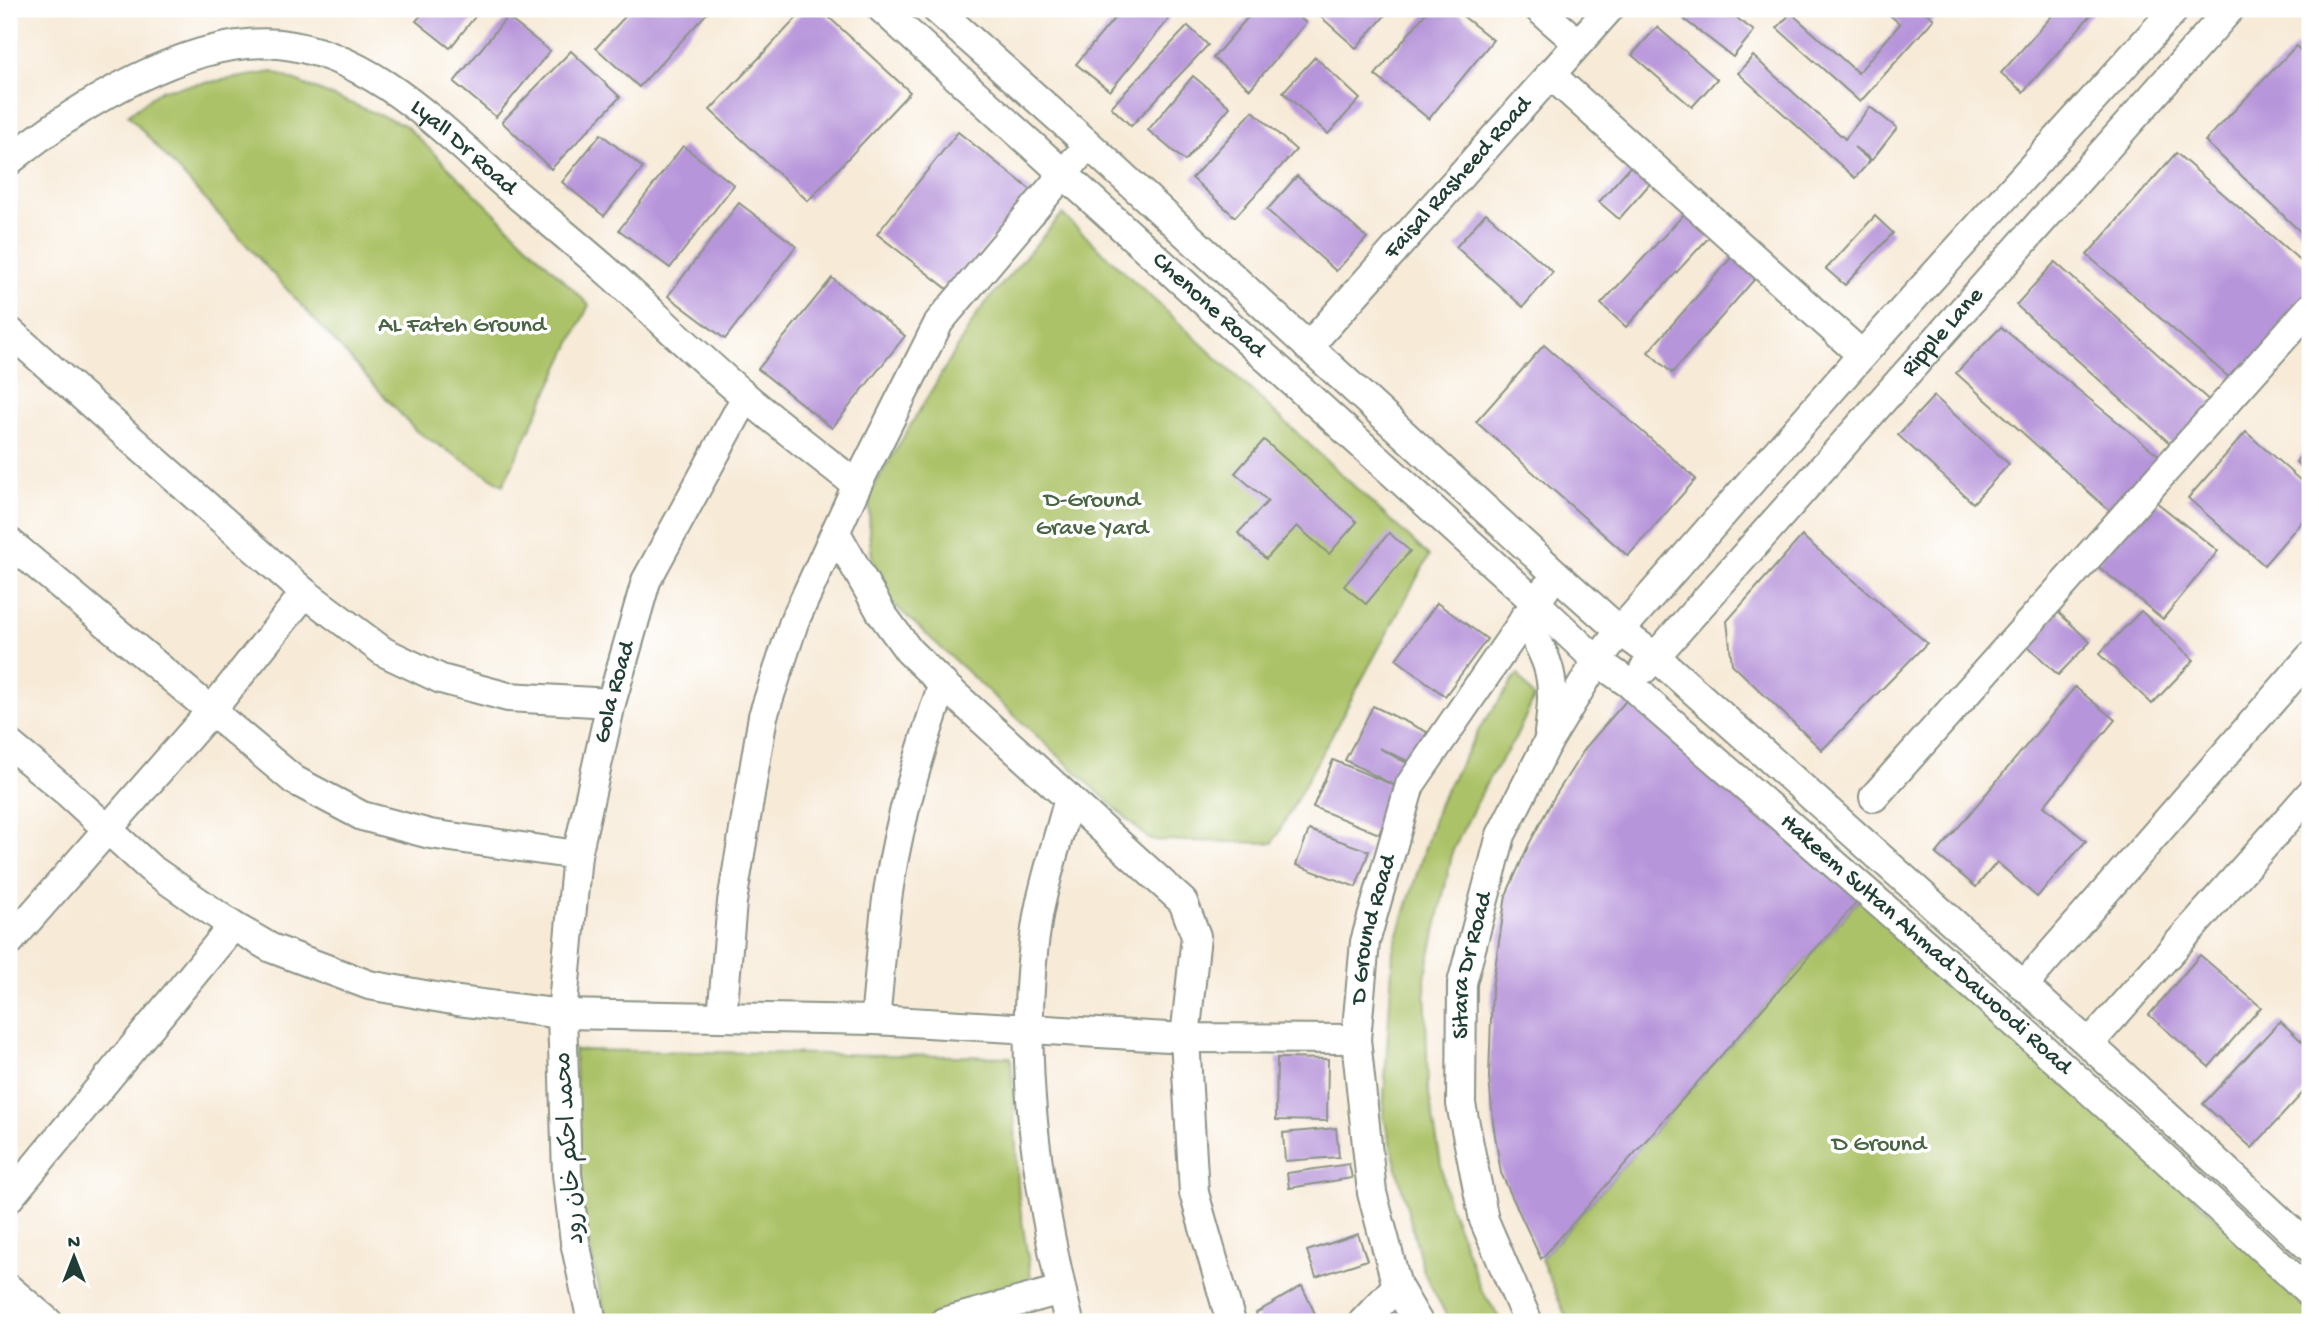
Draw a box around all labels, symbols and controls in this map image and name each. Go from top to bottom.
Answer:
street label: Faisal Rasheed Road [1377,89,1540,267]
street label: Lyall Dr Road [404,93,524,204]
street label: Chenone Road [1145,246,1273,366]
street label: Ripple Lane [1895,281,1991,384]
park label: AL Fateh Ground [378,312,548,341]
park label: D-Ground Grave Yard [1036,487,1150,544]
street label: Gola Road [588,636,643,746]
street label: Hakeem Sultan Ahmad Dawoodi Road [1774,808,2079,1083]
street label: D Ground Road [1345,850,1404,1007]
street label: Sitara Dr Road [1447,887,1500,1039]
street label: محمد احكم خان رود [550,1051,592,1245]
park label: D Ground [1830,1131,1928,1160]
north arrow [38,1222,108,1292]
text: N [68,1232,80,1255]

